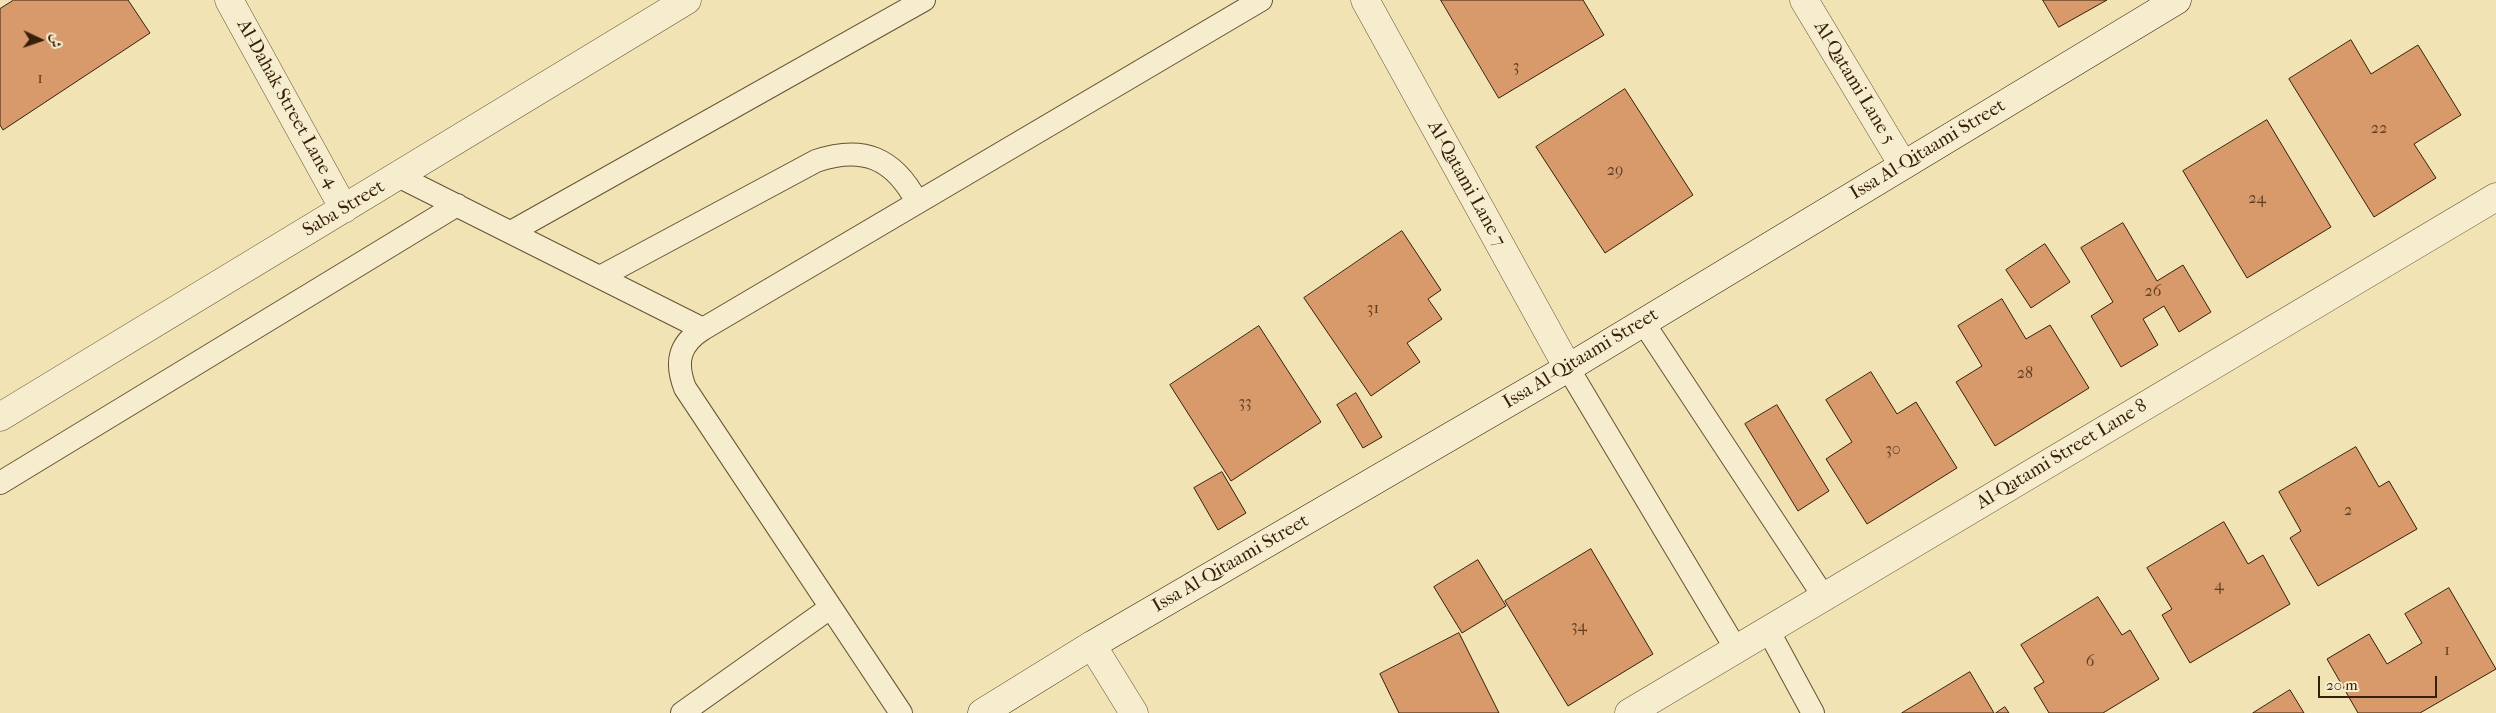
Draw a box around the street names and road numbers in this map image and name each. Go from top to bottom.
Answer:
street label: Al-Dahak Street Lane 4 [231,16,343,192]
street label: Al-Qatami Lane 5 [1808,17,1900,149]
street label: Issa Al-Qitaami Street [1846,95,2010,205]
street label: Al-Qatami Lane 7 [1422,117,1510,251]
street label: Saba Street [299,176,389,242]
street label: Issa Al-Qitaami Street [1499,304,1663,414]
street label: Al-Qatami Street Lane 8 [1972,395,2152,515]
street label: Issa Al-Qitaami Street [1149,510,1313,618]

